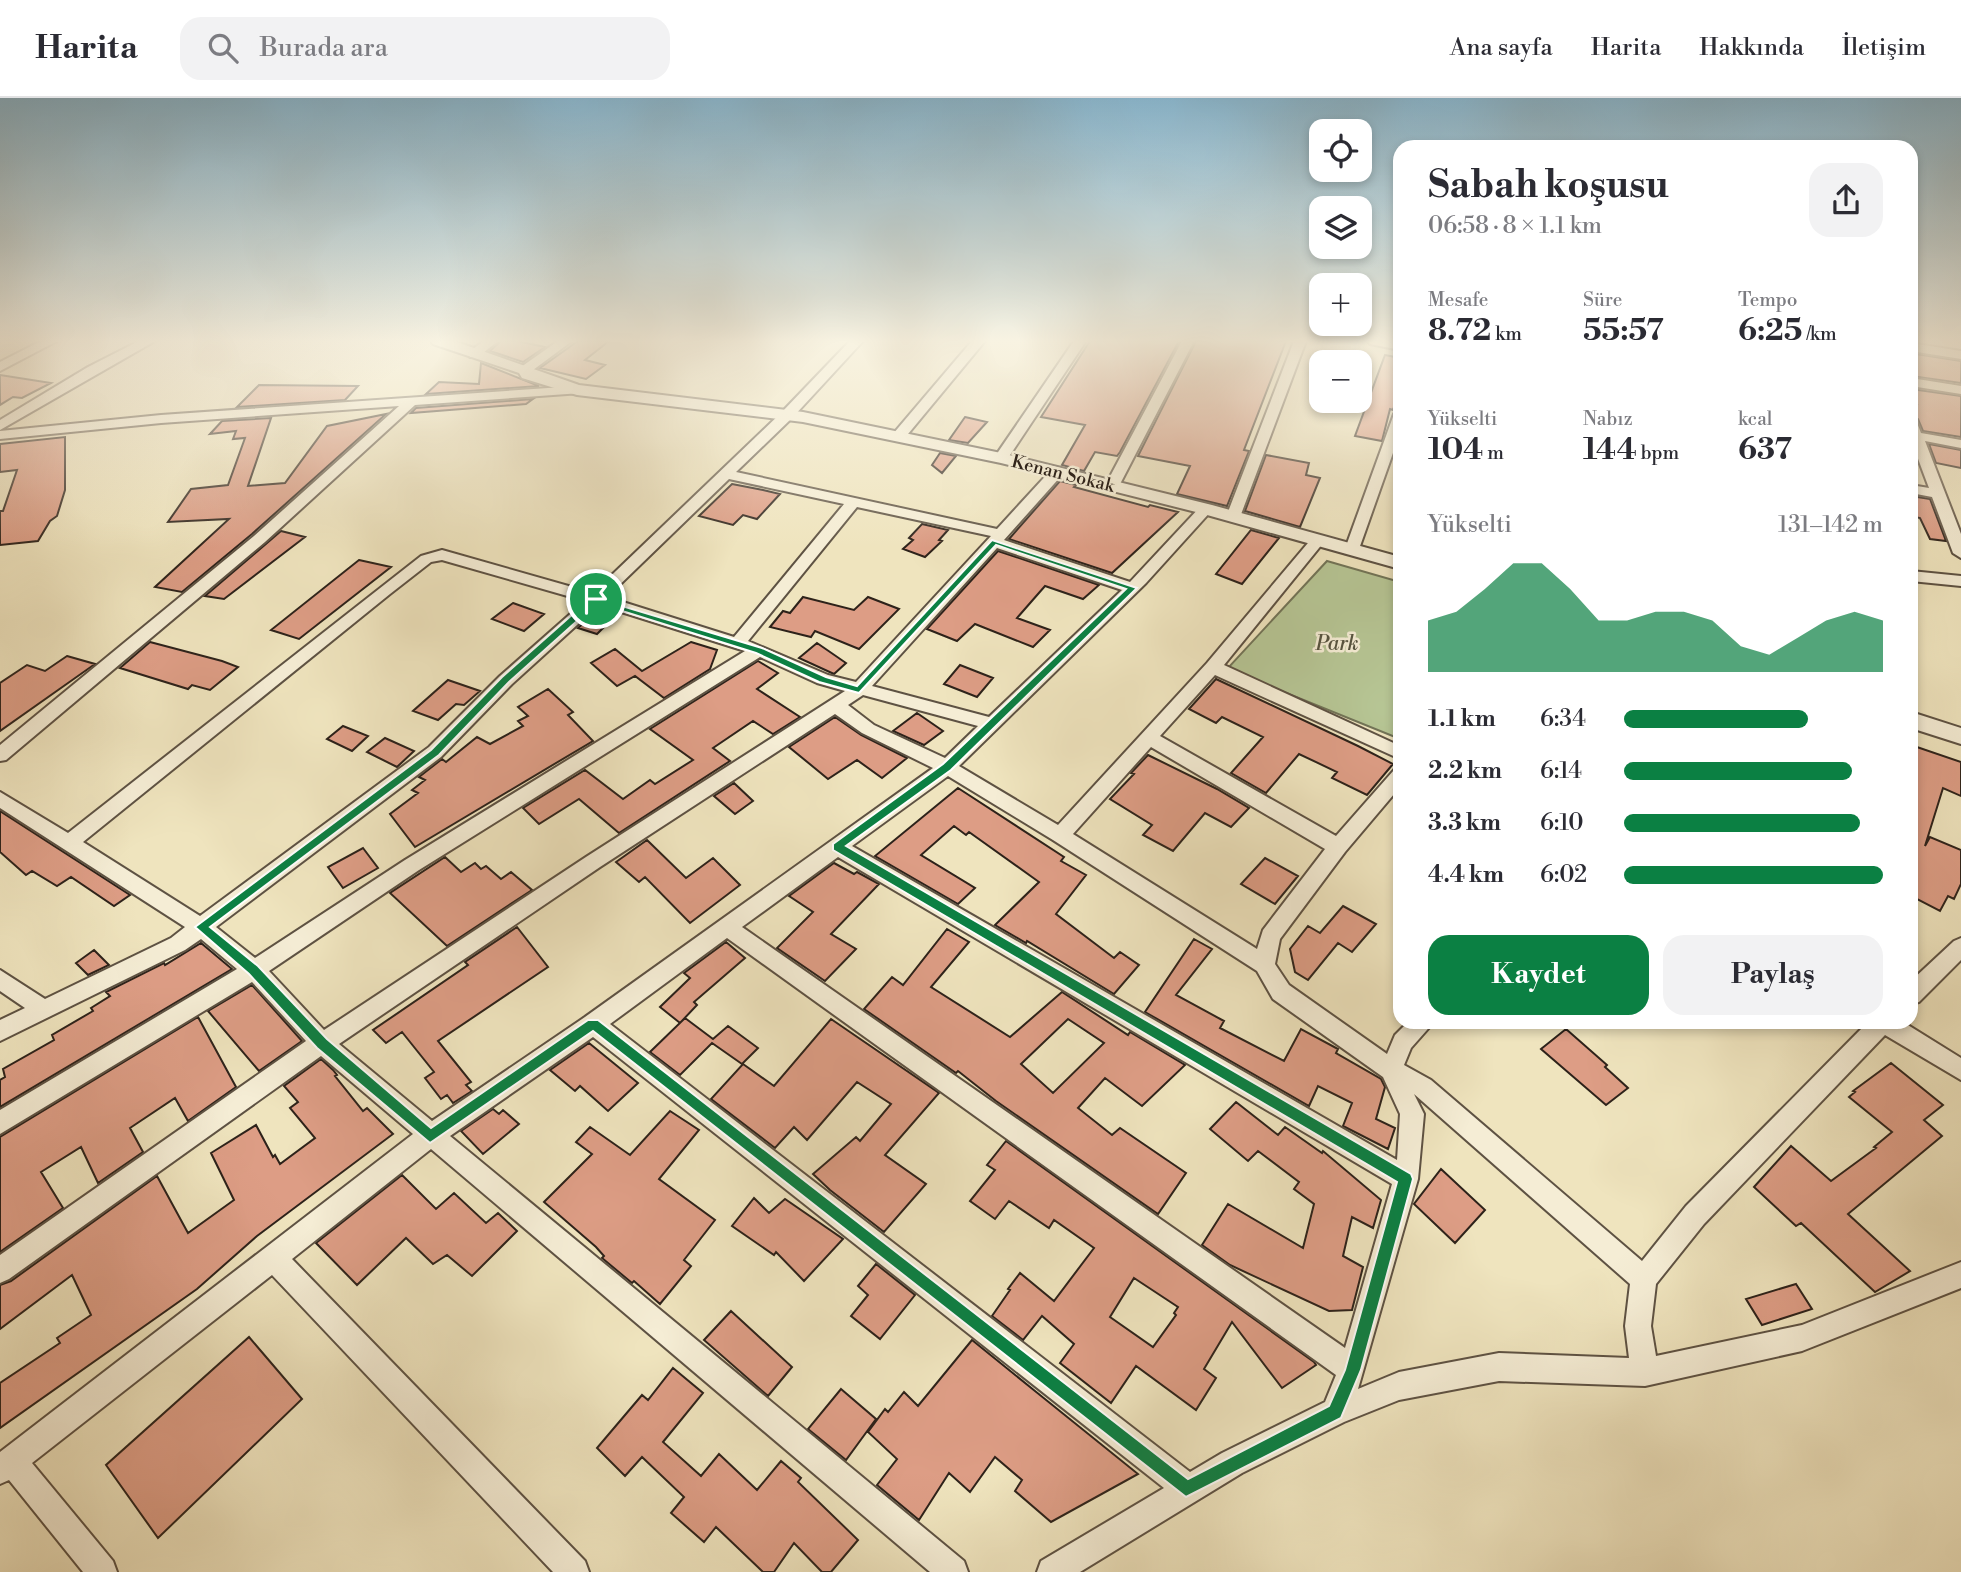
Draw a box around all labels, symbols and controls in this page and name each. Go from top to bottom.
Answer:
search box [180,17,670,80]
text: Harita [35,28,138,69]
icon: search [204,29,242,67]
text: Burada ara [260,32,388,64]
text: Ana sayfa [1450,33,1553,63]
text: Harita [1591,33,1661,63]
text: Hakkında [1699,33,1804,63]
text: İletişim [1842,33,1926,63]
map controls [1309,119,1372,413]
button: locate [1309,119,1372,182]
text: Sabah koşusu [1428,162,1669,209]
button: share [1809,163,1883,237]
button: layers [1309,196,1372,259]
text: 06:58 · 8 × 1.1 km [1428,212,1602,240]
button: + [1309,273,1372,336]
text: Mesafe [1428,288,1488,312]
text: Süre [1583,288,1622,312]
text: Tempo [1738,288,1797,312]
text: 8.72 [1428,312,1491,350]
text: 55:57 [1583,312,1664,350]
text: 6:25 [1738,312,1802,350]
text: km [1491,322,1522,346]
text: /km [1802,322,1837,346]
button: − [1309,350,1372,413]
text: Yükselti [1428,407,1497,431]
text: Nabız [1583,407,1633,431]
text: kcal [1738,407,1772,431]
text: 104 [1428,431,1483,469]
text: 144 [1583,431,1637,469]
text: 637 [1738,431,1792,469]
text: m [1483,441,1504,465]
text: bpm [1637,441,1679,465]
street label: Kenan Sokak [1009,450,1118,498]
text: Yükselti [1428,511,1512,539]
text: 131–142 m [1778,511,1883,539]
pin [566,569,626,629]
icon: arrive [577,580,615,618]
park label: Park [1314,631,1359,657]
text: 1.1 km [1428,705,1496,733]
text: 6:34 [1540,705,1586,733]
text: 2.2 km [1428,757,1502,785]
text: 6:14 [1540,757,1582,785]
text: 3.3 km [1428,809,1501,837]
text: 6:10 [1540,809,1584,837]
text: 4.4 km [1428,861,1504,889]
text: 6:02 [1540,861,1587,889]
button: Kaydet [1428,935,1649,1015]
button: Paylaş [1663,935,1883,1015]

